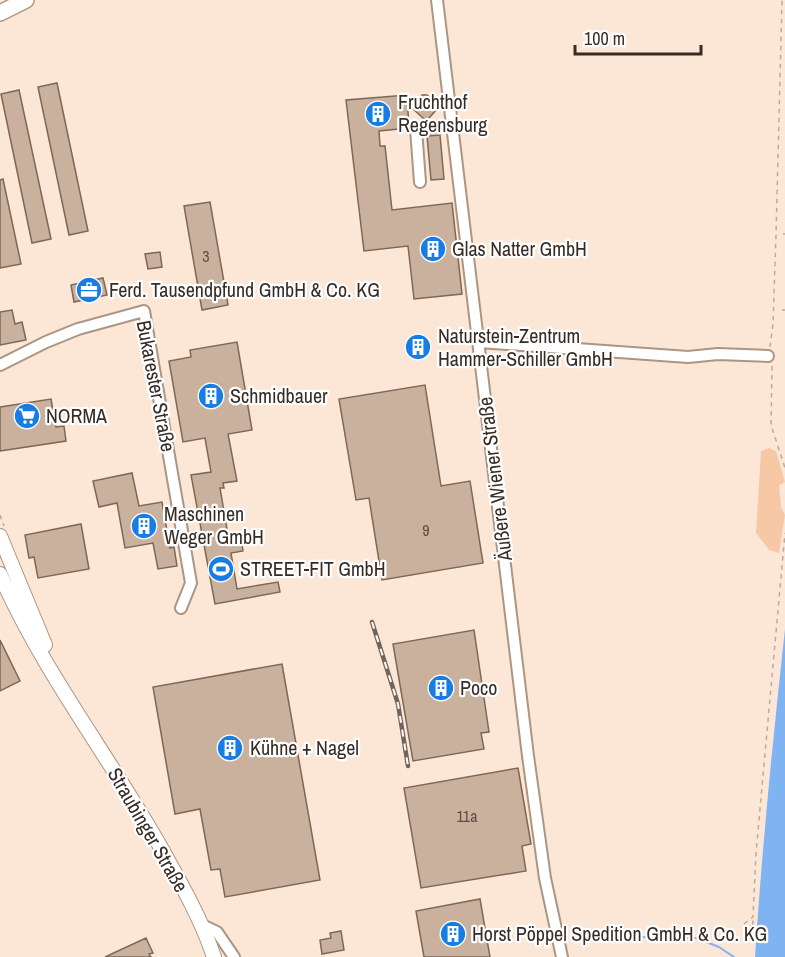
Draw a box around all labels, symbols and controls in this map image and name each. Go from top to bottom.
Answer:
scale bar [575,18,701,56]
text: 100 m [584,26,625,51]
place label: Fruchthof Regensburg [398,88,487,138]
building icon: Fruchthof Regensburg [363,99,393,129]
building icon: Glas Natter GmbH [418,234,448,264]
place label: Glas Natter GmbH [452,235,587,262]
house number: 3 [202,245,210,267]
office icon: Ferd. Tausendpfund GmbH & Co. KG [74,275,104,305]
place label: Ferd. Tausendpfund GmbH & Co. KG [109,276,380,303]
street label: Bukarester Straße [131,318,182,454]
place label: Naturstein-Zentrum Hammer-Schiller GmbH [438,322,613,372]
building icon: Naturstein-Zentrum Hammer-Schiller GmbH [403,332,433,362]
building icon: Schmidbauer [196,381,226,411]
place label: Schmidbauer [230,382,328,409]
street label: Äußere Wiener Straße [471,396,518,564]
supermarket icon: NORMA [12,401,42,431]
place label: NORMA [46,402,107,429]
place label: Maschinen Weger GmbH [164,500,264,550]
building icon: Maschinen Weger GmbH [129,511,159,541]
house number: 9 [422,519,430,541]
sports icon: STREET-FIT GmbH [206,554,236,584]
place label: STREET-FIT GmbH [240,555,386,582]
building icon: Poco [426,673,456,703]
place label: Poco [460,674,497,701]
building icon: Kühne + Nagel [215,733,245,763]
place label: Kühne + Nagel [250,734,359,761]
street label: Straubinger Straße [102,763,195,897]
house number: 11a [457,805,478,827]
building icon: Horst Pöppel Spedition GmbH & Co. KG [438,919,468,949]
place label: Horst Pöppel Spedition GmbH & Co. KG [472,920,767,947]

